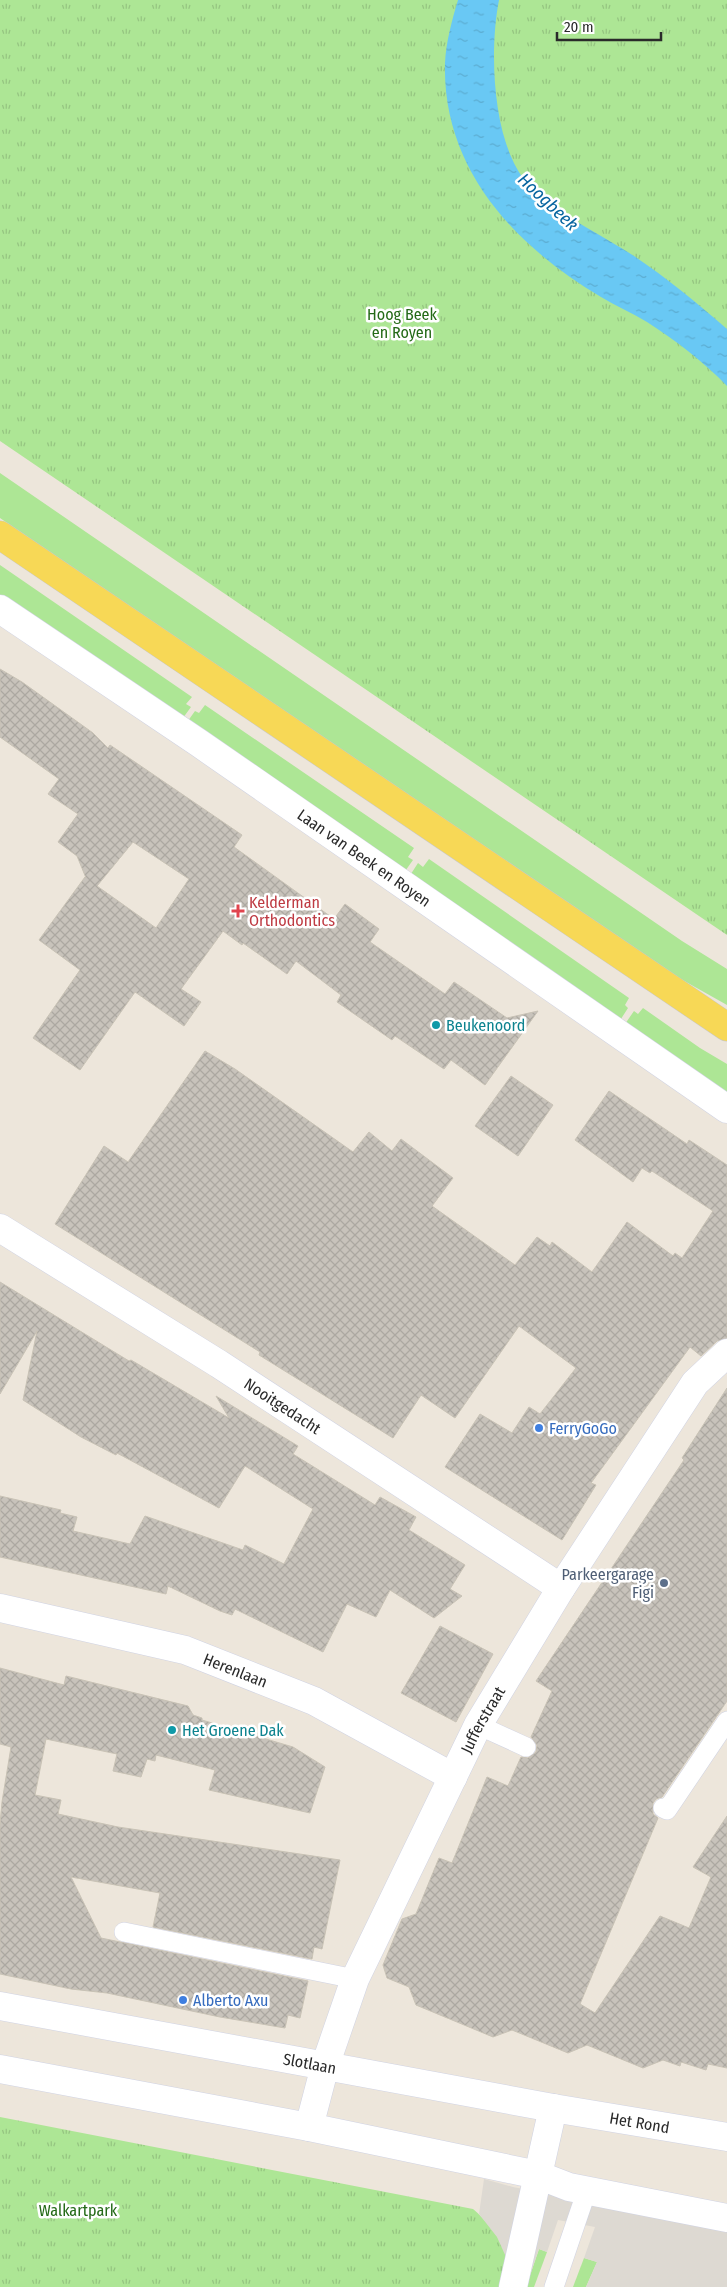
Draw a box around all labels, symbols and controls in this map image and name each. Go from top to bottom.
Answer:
scale bar [557,10,661,42]
text: 20 m [564,18,594,36]
water label: Hoogbeek [513,169,583,236]
park label: Hoog Beek en Royen [367,305,437,342]
street label: Laan van Beek en Royen [294,805,435,910]
place label: Kelderman Orthodontics [249,893,335,930]
marker: Kelderman Orthodontics [231,904,245,918]
place label: Beukenoord [446,1016,525,1035]
marker: Beukenoord [430,1019,442,1031]
street label: Nooitgedacht [241,1374,325,1438]
place label: FerryGoGo [549,1419,617,1438]
marker: FerryGoGo [533,1422,545,1434]
place label: Parkeergarage Figi [562,1565,654,1602]
marker: Parkeergarage Figi [658,1577,670,1589]
street label: Herenlaan [201,1649,270,1691]
street label: Jufferstraat [456,1682,509,1756]
place label: Het Groene Dak [182,1721,284,1740]
marker: Het Groene Dak [166,1724,178,1736]
place label: Alberto Axu [193,1991,269,2010]
marker: Alberto Axu [177,1994,189,2006]
street label: Slotlaan [282,2049,338,2077]
street label: Het Rond [608,2108,671,2137]
park label: Walkartpark [39,2201,118,2220]

